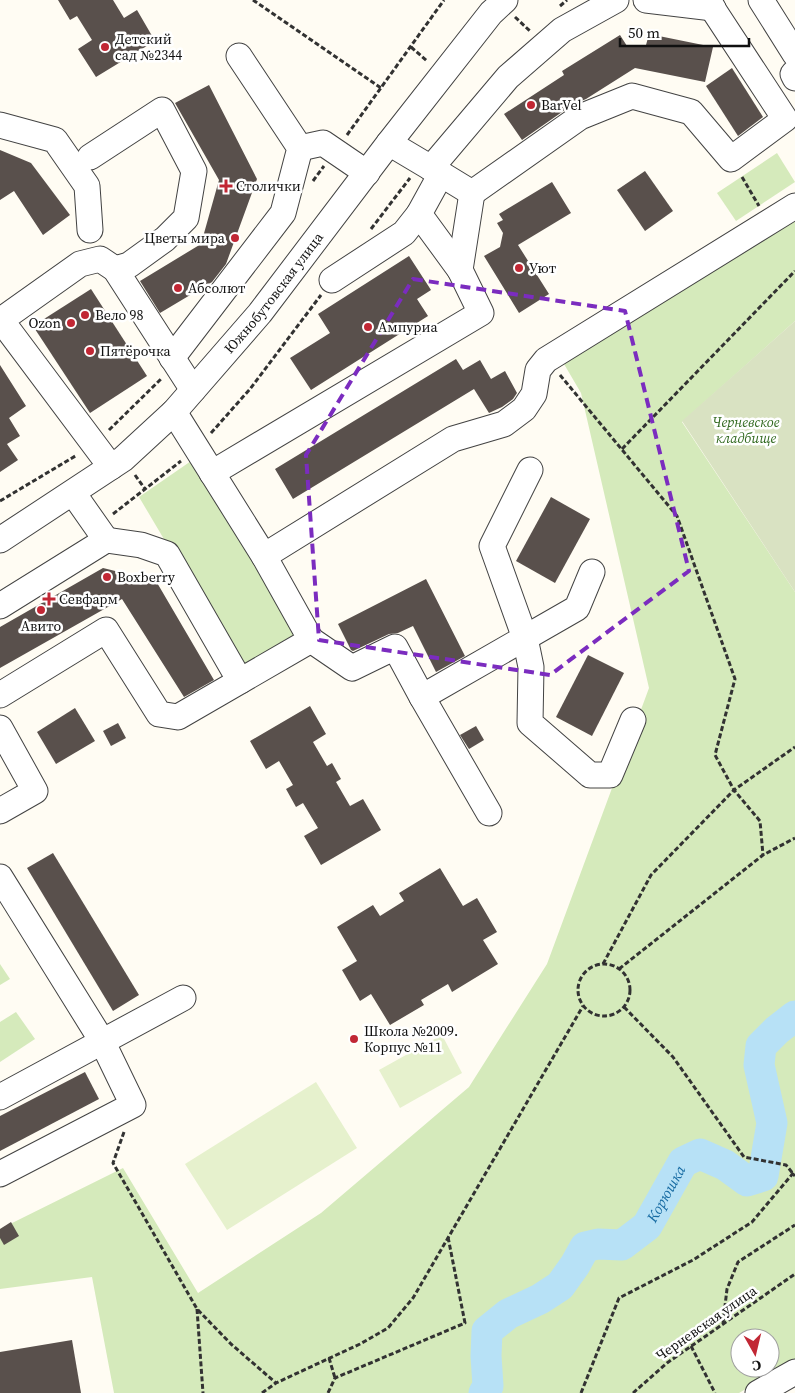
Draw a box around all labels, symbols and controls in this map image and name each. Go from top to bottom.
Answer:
scale bar [620,15,749,47]
text: 50 m [628,22,660,43]
place label: Детский сад №2344 [115,29,182,65]
marker: Детский сад №2344 [99,41,111,53]
place label: BarVel [541,95,582,115]
marker: BarVel [525,99,537,111]
place label: Столички [236,176,301,196]
marker: Столички [220,180,232,192]
street label: Южнобутовская улица [219,227,328,358]
place label: Цветы мира [144,228,226,248]
marker: Цветы мира [229,232,241,244]
place label: Уют [529,258,557,278]
marker: Уют [513,262,525,274]
place label: Абсолют [188,278,246,298]
marker: Абсолют [172,282,184,294]
place label: Вело 98 [95,305,144,325]
marker: Вело 98 [79,309,91,321]
place label: Ozon [29,313,62,333]
marker: Ozon [65,317,77,329]
place label: Ампуриа [378,317,439,337]
marker: Ампуриа [362,321,374,333]
place label: Пятёрочка [100,341,172,361]
marker: Пятёрочка [84,345,96,357]
park label: Черневское кладбище [713,412,780,448]
place label: Boxberry [117,567,176,587]
marker: Boxberry [101,571,113,583]
place label: Севфарм [59,589,118,609]
marker: Севфарм [43,593,55,605]
marker: Авито [35,604,47,616]
place label: Авито [21,616,62,636]
place label: Школа №2009. Корпус №11 [364,1021,458,1057]
marker: Школа №2009. Корпус №11 [348,1033,360,1045]
water label: Корюшка [640,1161,690,1227]
street label: Черневская улица [651,1280,761,1365]
north arrow [730,1328,780,1378]
text: С [751,1355,763,1376]

